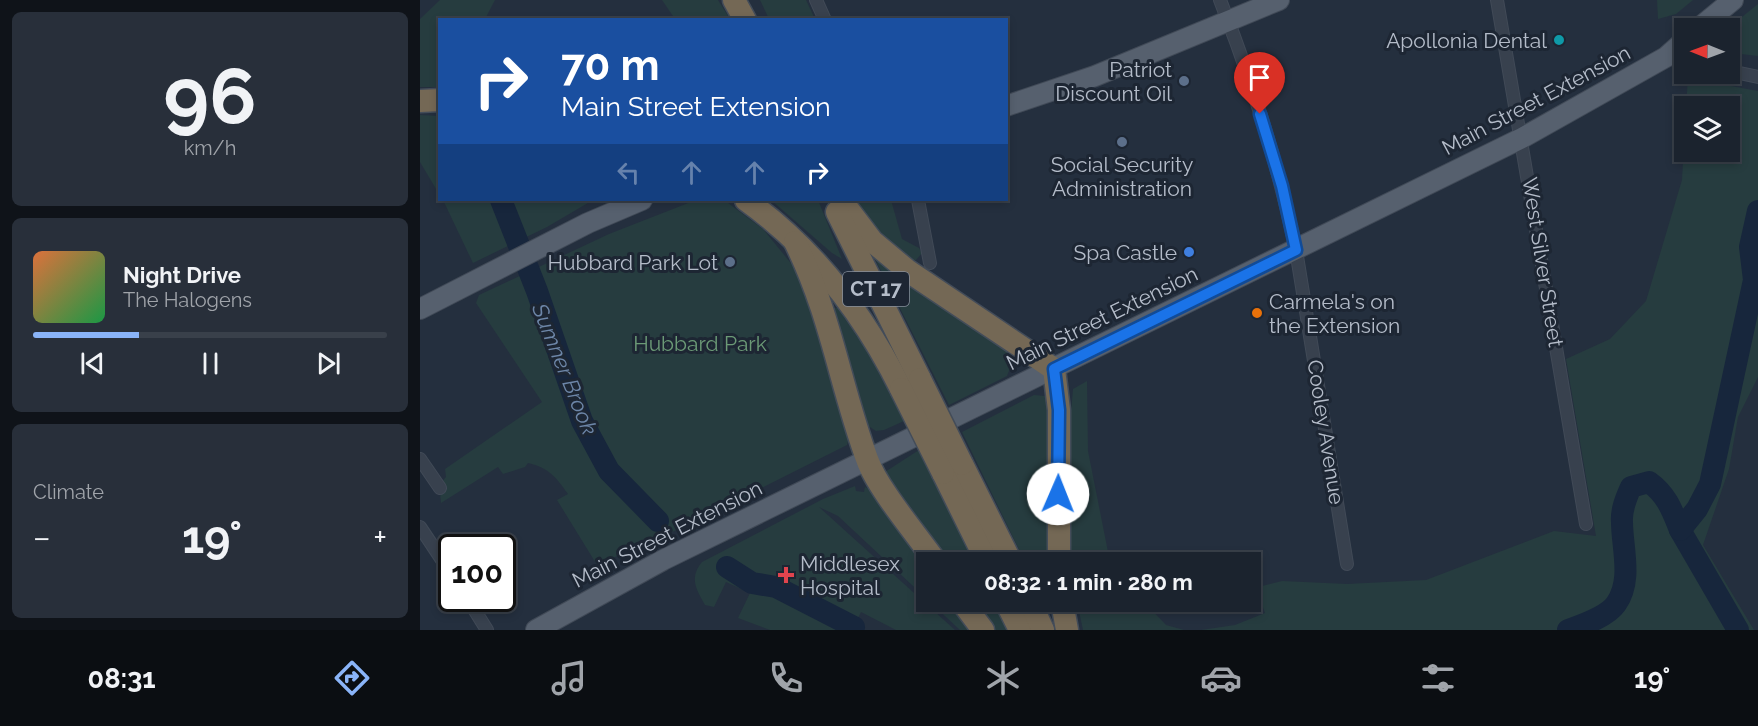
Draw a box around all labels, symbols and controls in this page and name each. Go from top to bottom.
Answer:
north arrow [1674,18,1740,84]
map controls [1674,18,1740,162]
place label: Apollonia Dental [1386,28,1547,53]
marker: Apollonia Dental [1552,33,1566,47]
street label: Main Street Extension [1438,40,1634,160]
text: 70 m [561,41,660,90]
icon: right [462,42,540,120]
text: 96 [163,51,257,142]
pin [1234,52,1285,114]
place label: Patriot Discount Oil [1055,57,1172,106]
icon: arrive [1243,61,1276,94]
marker: Patriot Discount Oil [1177,74,1191,88]
text: Main Street Extension [561,91,831,122]
button: layers [1674,96,1740,162]
marker: Social Security Administration [1115,135,1129,149]
text: km/h [184,136,236,160]
place label: Social Security Administration [1051,152,1193,201]
icon: left [612,156,645,189]
icon: ahead [675,156,708,189]
icon: ahead [738,156,771,189]
icon: right [801,156,834,189]
street label: West Silver Street [1517,175,1569,349]
place label: Spa Castle [1073,240,1177,265]
marker: Spa Castle [1182,245,1196,259]
place label: Hubbard Park Lot [548,250,718,275]
marker: Hubbard Park Lot [723,255,737,269]
street label: Main Street Extension [1002,261,1202,375]
text: Night Drive [123,262,241,288]
road number: CT 17 [843,272,909,306]
text: The Halogens [123,288,252,312]
place label: Carmela's on the Extension [1269,289,1400,338]
water label: Sumner Brook [526,298,603,439]
marker: Carmela's on the Extension [1250,306,1264,320]
park label: Hubbard Park [633,331,767,356]
icon: previous [76,347,109,380]
icon: pause [194,347,227,380]
icon: next [312,347,345,380]
street label: Cooley Avenue [1302,358,1350,506]
position arrow [1026,462,1090,526]
street label: Main Street Extension [568,475,766,593]
text: Climate [33,480,104,504]
text: 19° [182,511,242,564]
text: − [33,518,51,557]
text: + [373,518,387,557]
speed limit sign: 100 [438,534,516,612]
place label: Middlesex Hospital [800,551,900,600]
marker: Middlesex Hospital [777,566,795,584]
text: 08:32 · 1 min · 280 m [984,569,1193,595]
icon: directions [331,657,373,699]
icon: music [548,657,590,699]
icon: phone [765,657,807,699]
icon: climate [982,657,1024,699]
icon: car [1200,657,1242,699]
icon: filters [1417,657,1459,699]
text: 08:31 [88,663,156,694]
text: 19° [1634,663,1670,694]

